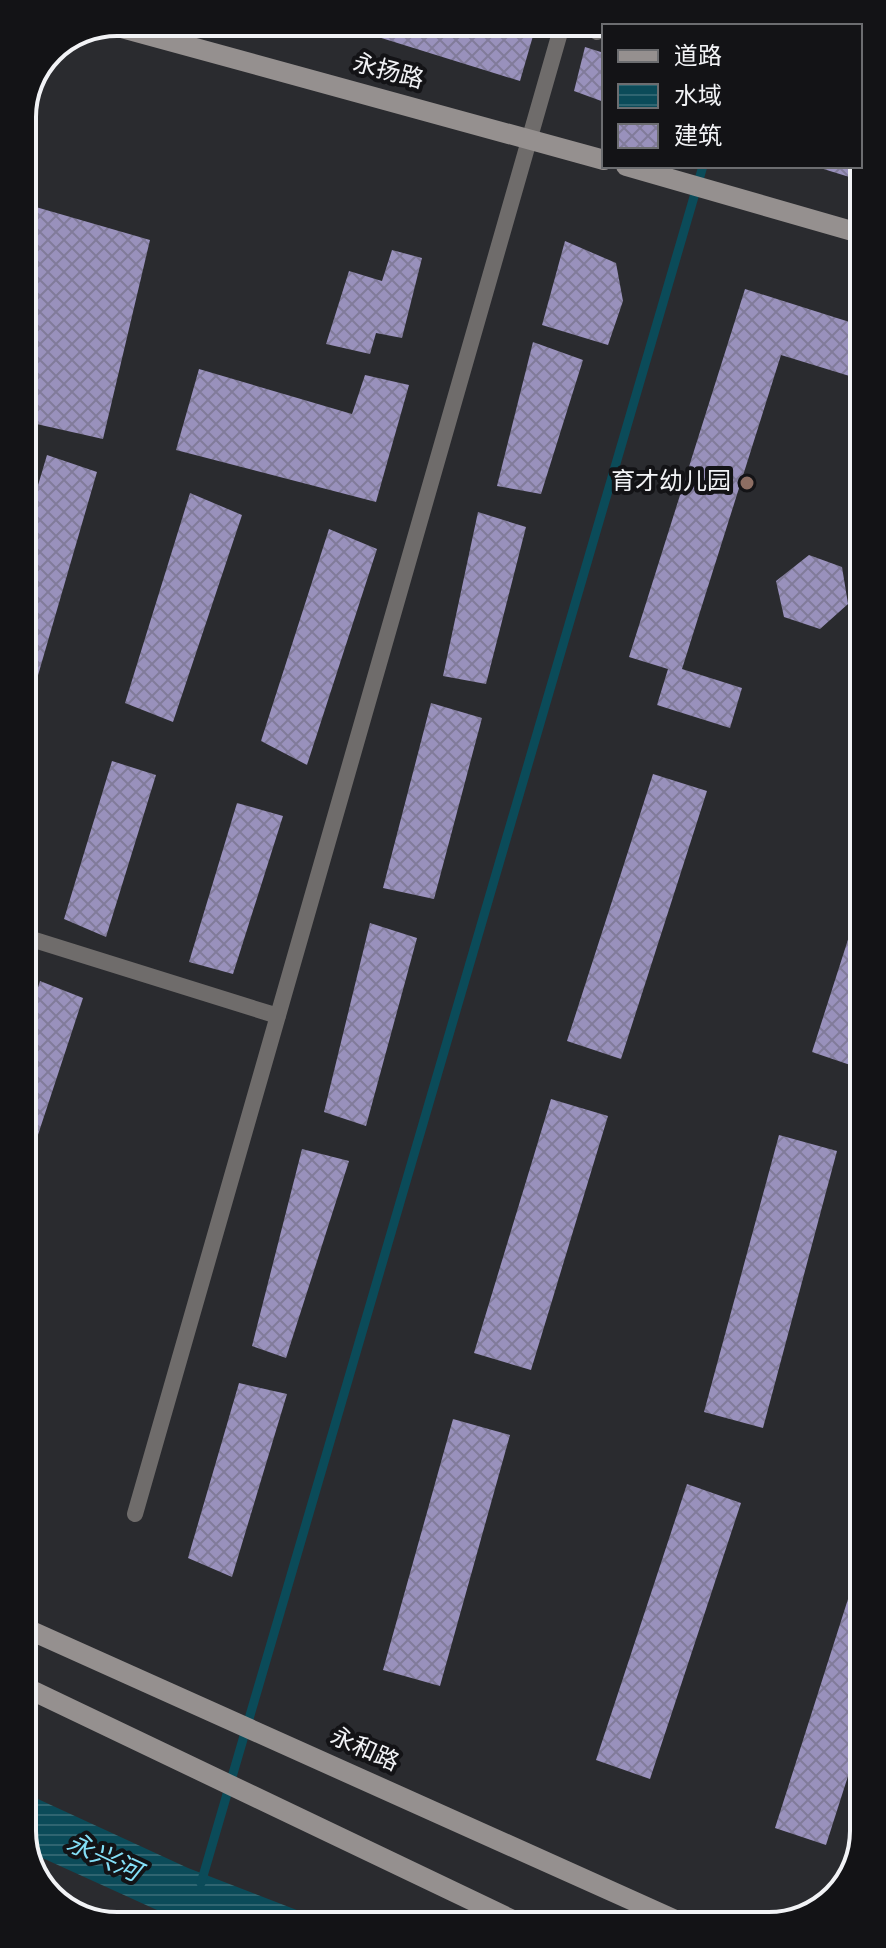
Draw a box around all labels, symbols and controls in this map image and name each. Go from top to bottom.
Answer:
legend [602,24,862,168]
text: 道路 [674,43,722,73]
street label: 永扬路 [349,49,427,97]
text: 水域 [674,83,722,113]
text: 建筑 [674,123,722,153]
place label: 育才幼儿园 [611,468,731,498]
marker: 育才幼儿园 [738,474,756,492]
street label: 永和路 [325,1723,403,1779]
water label: 永兴河 [61,1828,150,1893]

